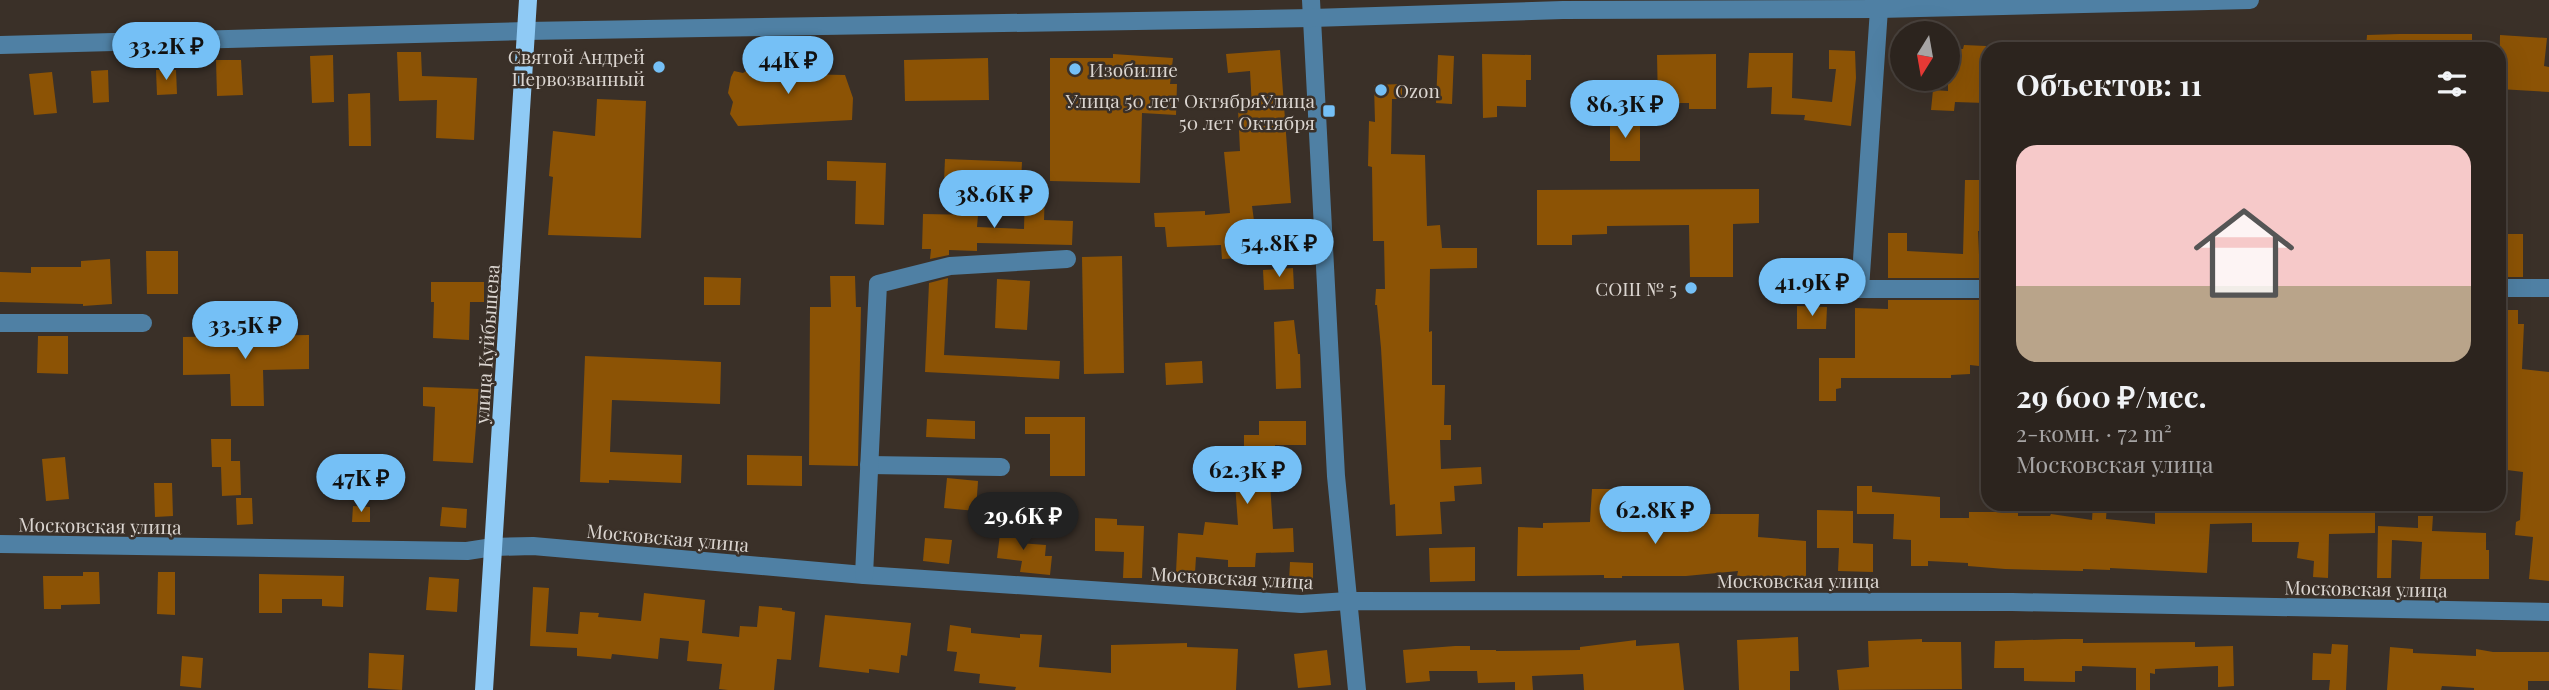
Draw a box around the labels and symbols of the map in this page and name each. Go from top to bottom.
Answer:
north arrow [1890,21,1960,91]
pin: 33.2K ₽ [101,22,231,82]
pin: 44K ₽ [739,36,837,96]
place label: Святой Андрей Первозванный [508,43,645,91]
place label: Изобилие [1089,56,1178,82]
marker: Святой Андрей Первозванный [651,59,667,75]
marker: Изобилие [1067,61,1083,77]
place label: Ozon [1395,77,1441,103]
pin: 86.3K ₽ [1560,80,1690,140]
marker: Ozon [1373,82,1389,98]
place label: Улица 50 лет ОктябряУлица 50 лет Октября [1064,87,1316,135]
marker: Улица 50 лет ОктябряУлица 50 лет Октября [1321,103,1337,119]
pin: 38.6K ₽ [929,170,1059,230]
pin: 54.8K ₽ [1214,219,1344,279]
pin: 41.9K ₽ [1747,258,1877,318]
street label: улица Куйбышева [467,263,505,426]
place label: СОШ № 5 [1595,275,1677,301]
marker: СОШ № 5 [1683,280,1699,296]
pin: 33.5K ₽ [180,302,310,361]
pin: 62.3K ₽ [1182,447,1312,506]
pin: 47K ₽ [312,454,410,514]
pin: 62.8K ₽ [1590,486,1720,546]
pin: 29.6K ₽ [958,492,1088,552]
street label: Московская улица [18,511,182,539]
street label: Московская улица [586,517,751,557]
street label: Московская улица [1150,560,1315,594]
street label: Московская улица [1716,567,1880,593]
street label: Московская улица [2284,574,2448,602]

